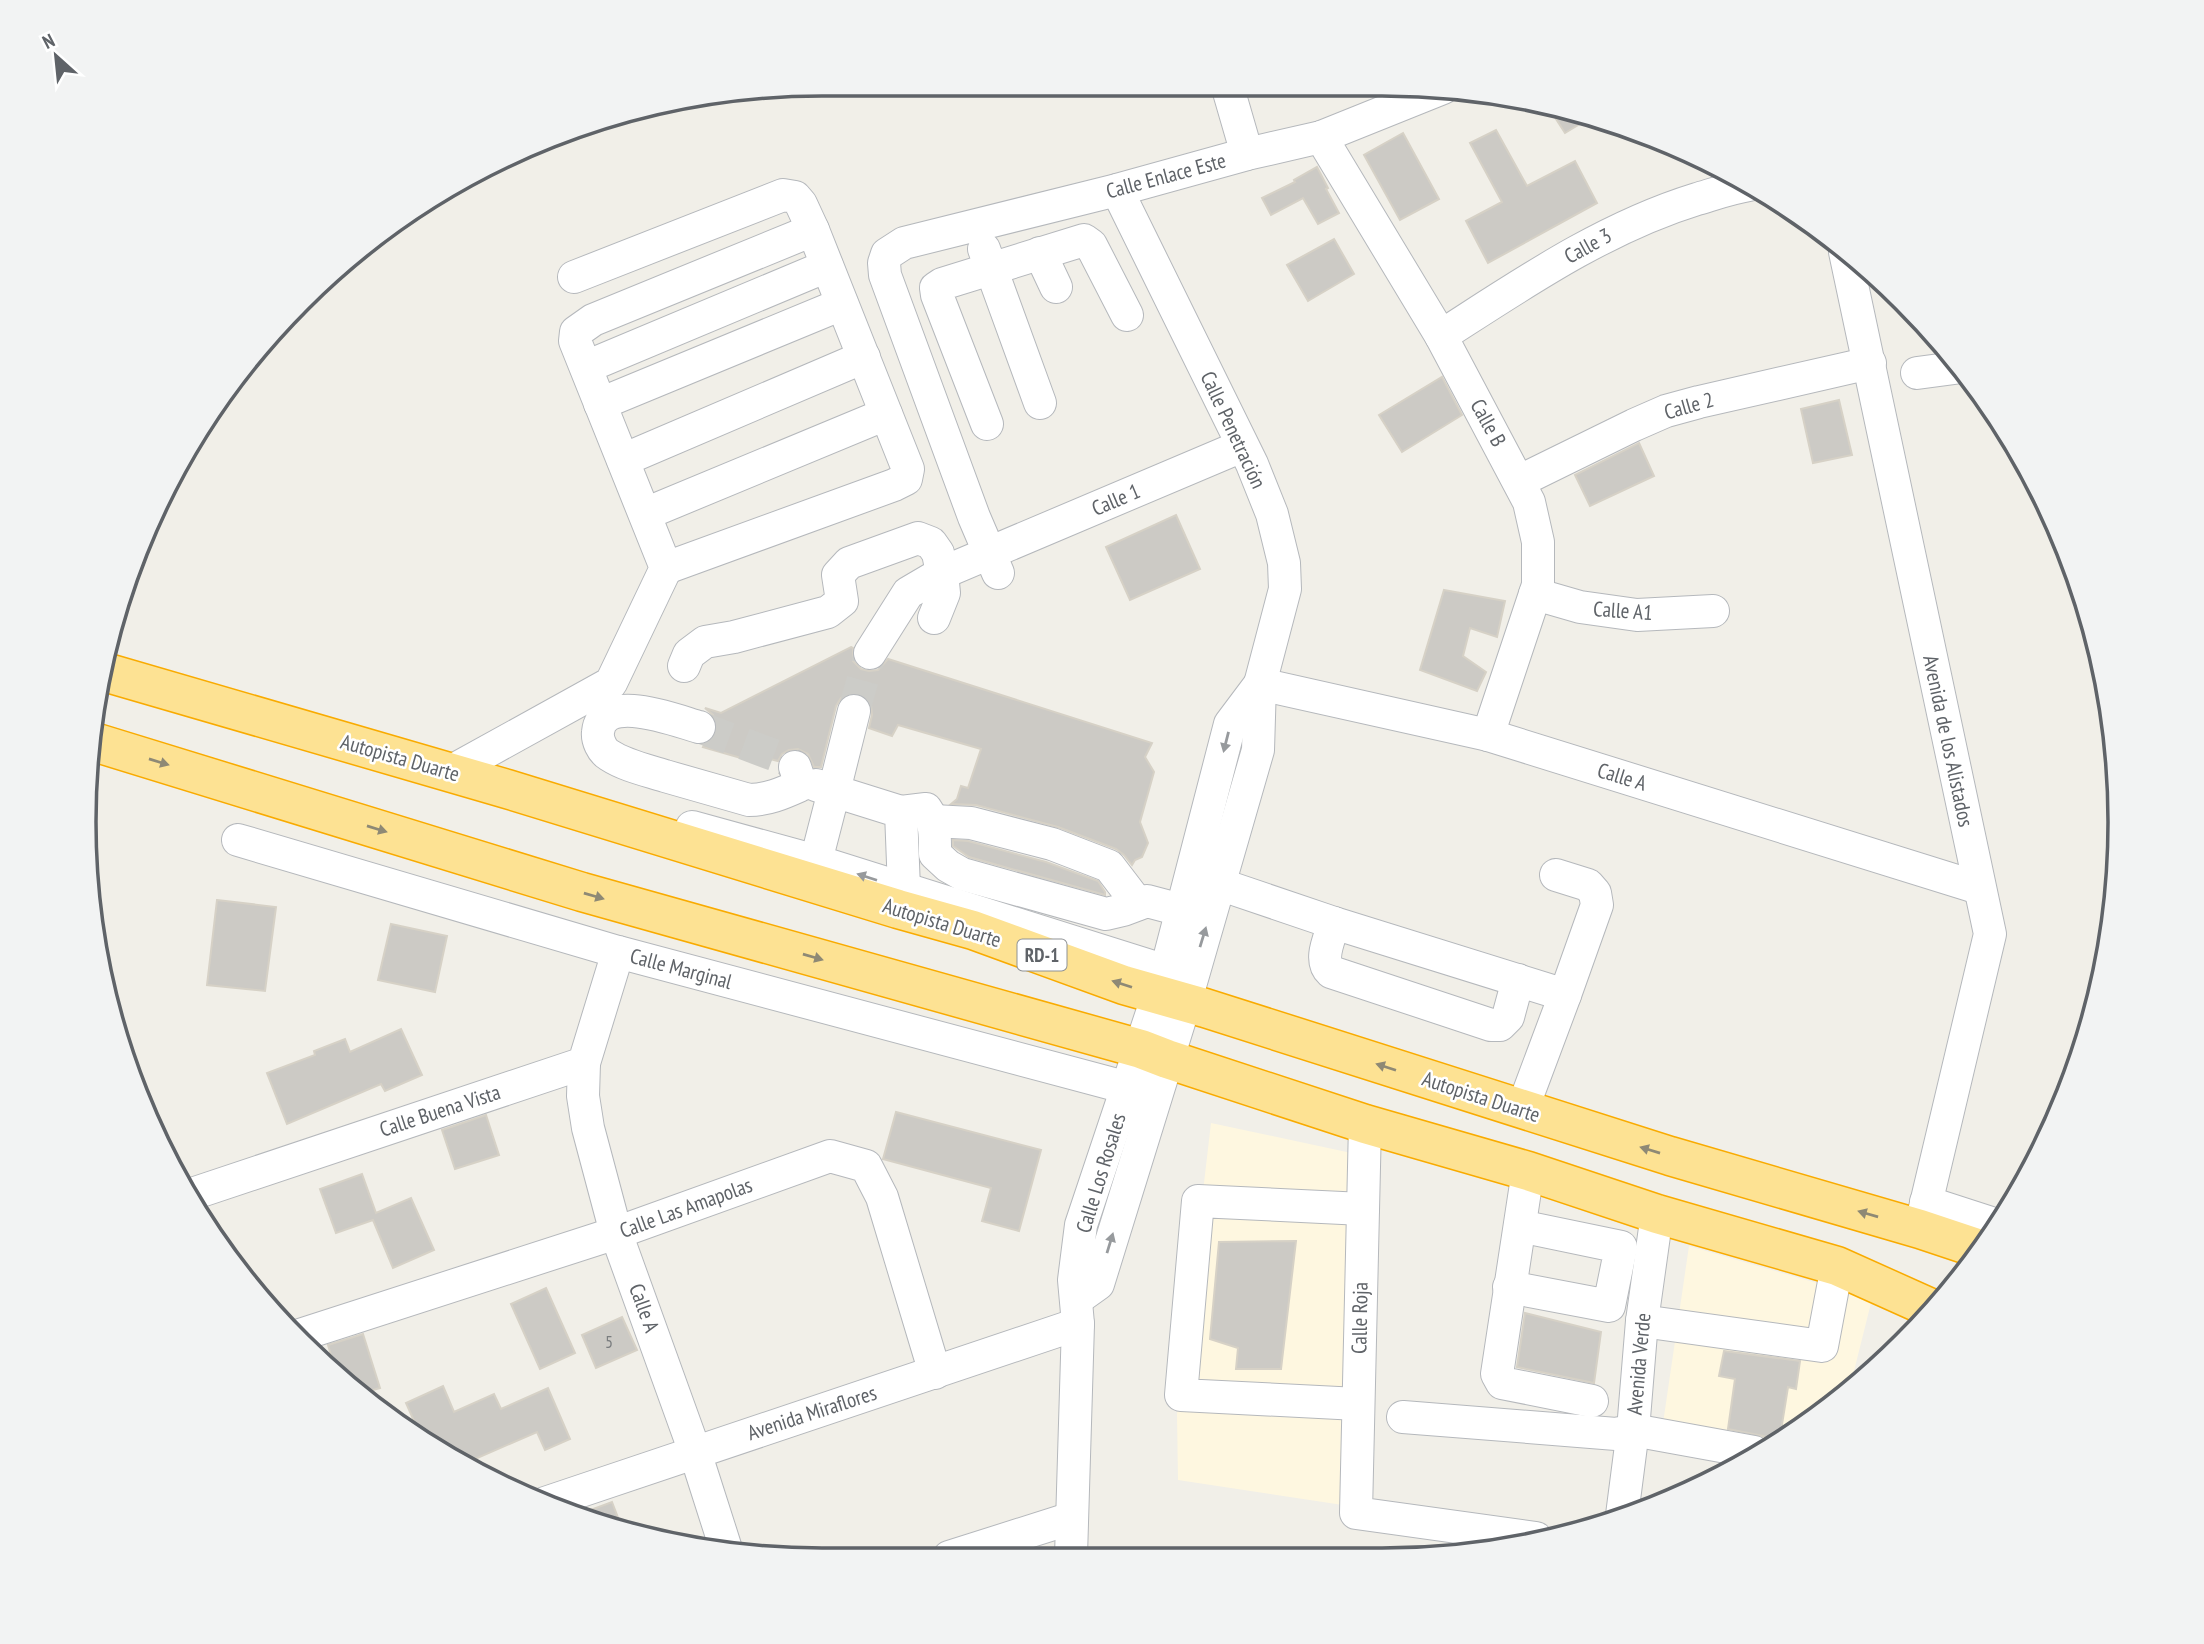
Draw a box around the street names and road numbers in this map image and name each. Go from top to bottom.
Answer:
street label: Calle Enlace Este [1103,147,1229,204]
street label: Calle 3 [1559,222,1616,270]
street label: Calle Penetración [1195,367,1272,493]
street label: Calle 2 [1661,386,1717,425]
street label: Calle B [1464,394,1512,451]
street label: Calle 1 [1087,477,1144,522]
street label: Calle A1 [1592,595,1654,626]
street label: Avenida de los Alistados [1917,653,1980,829]
street label: Autopista Duarte [338,728,463,787]
street label: Calle A [1594,756,1650,797]
street label: Autopista Duarte [880,892,1005,953]
road number: RD-1 [1018,939,1066,970]
street label: Calle Marginal [627,942,735,995]
street label: Autopista Duarte [1419,1065,1543,1128]
street label: Calle Buena Vista [376,1078,504,1143]
street label: Calle Los Rosales [1070,1110,1131,1236]
street label: Calle Las Amapolas [616,1171,756,1244]
street label: Calle A [623,1280,666,1336]
street label: Calle Roja [1345,1282,1374,1354]
street label: Avenida Verde [1621,1312,1656,1416]
street label: Avenida Miraflores [744,1379,880,1446]

